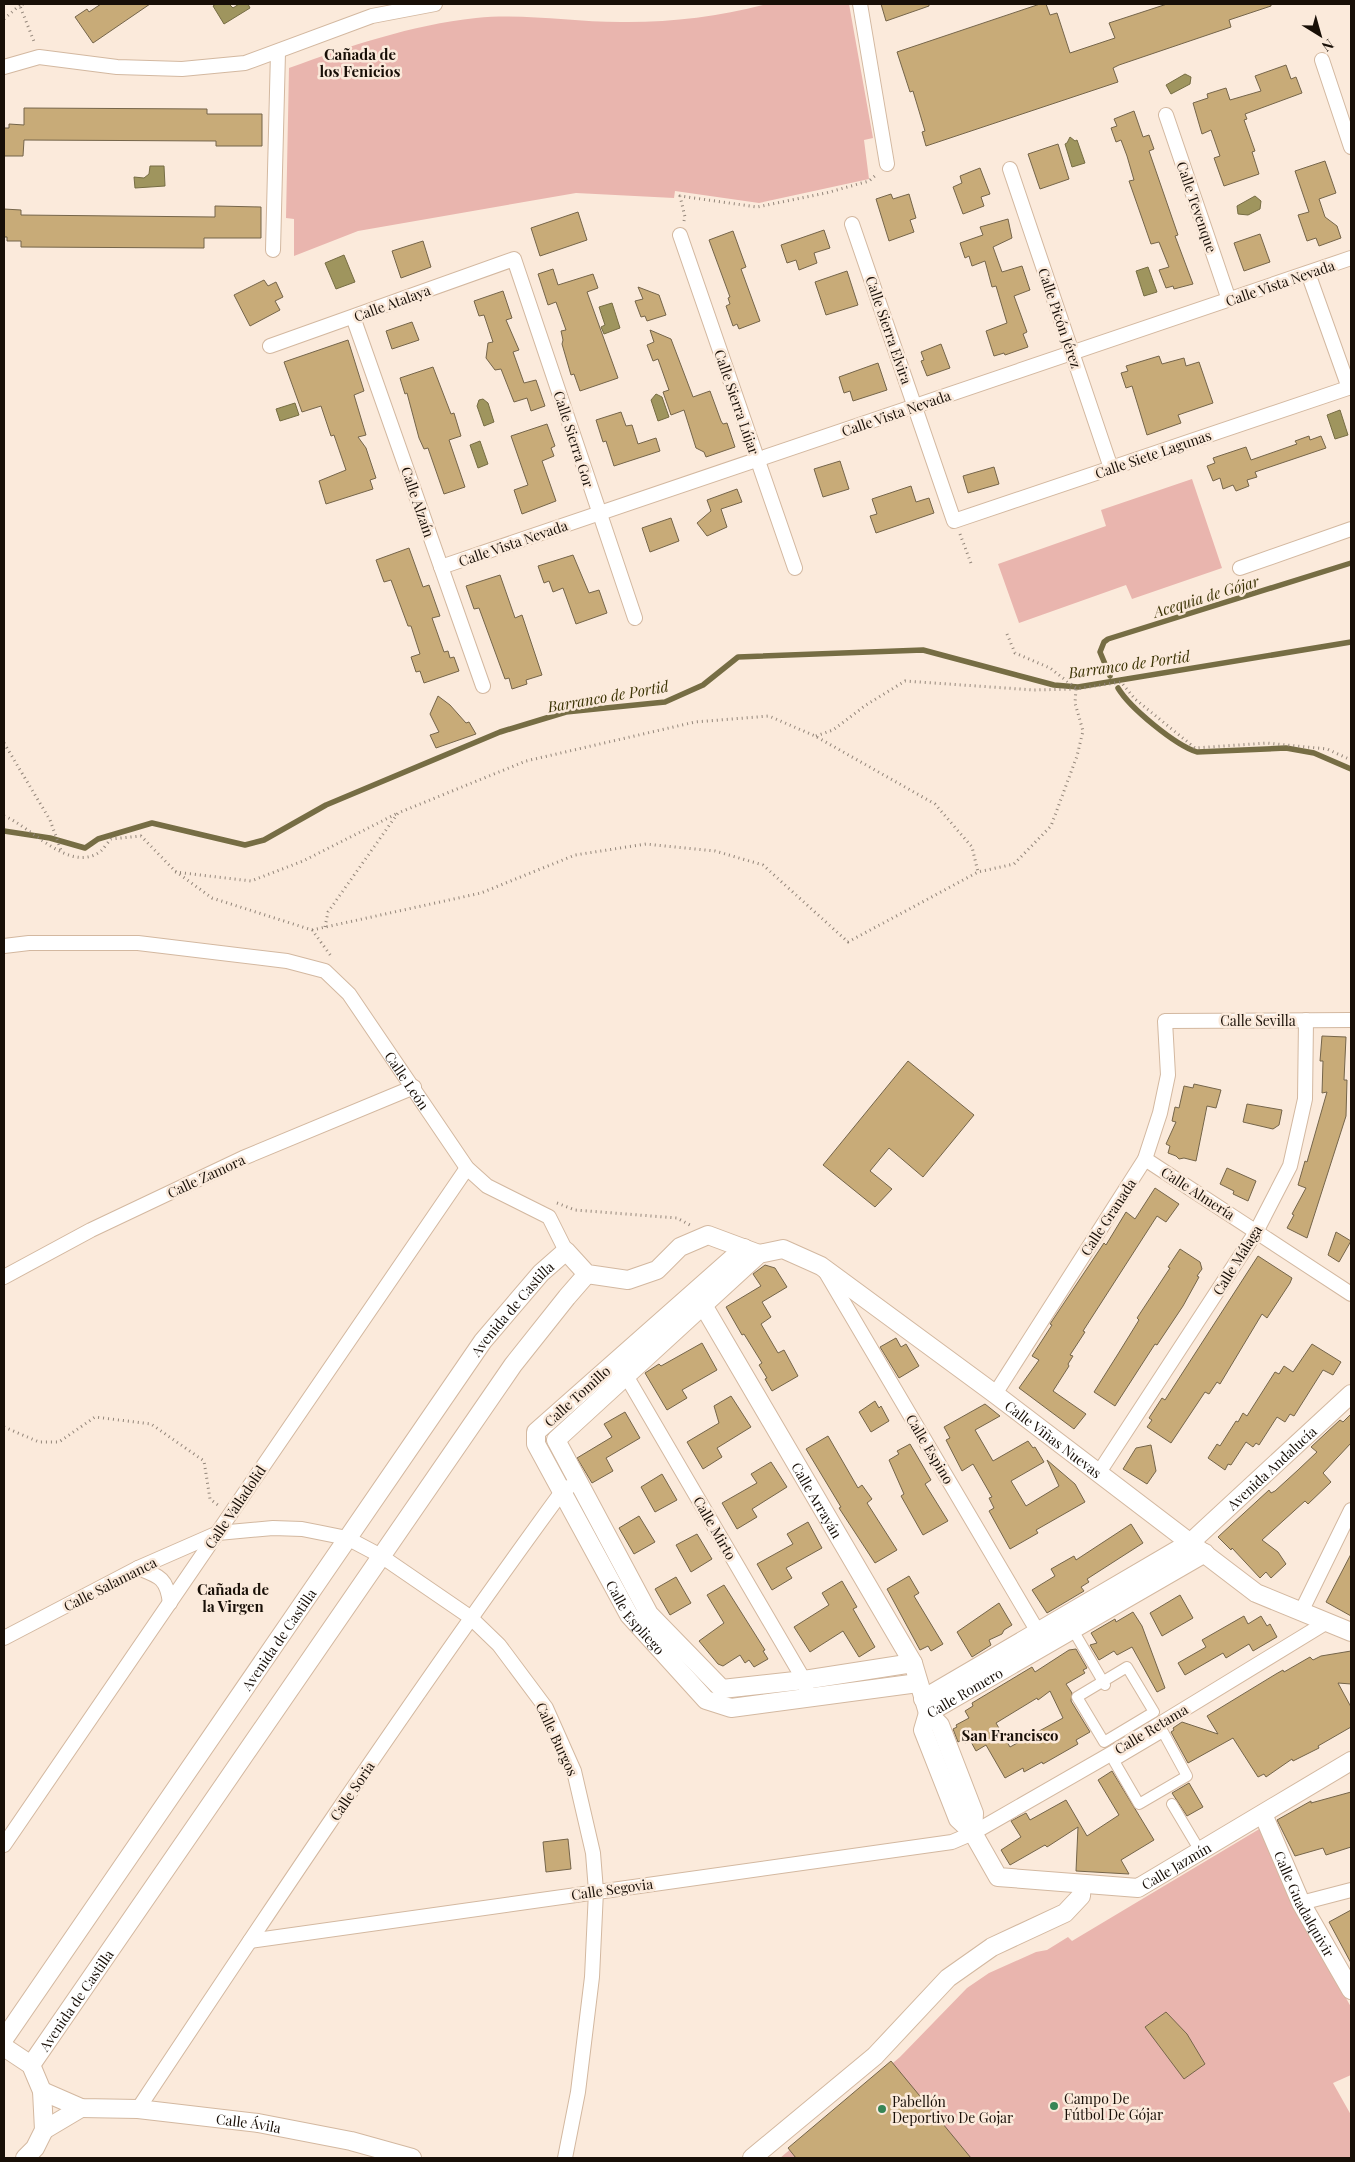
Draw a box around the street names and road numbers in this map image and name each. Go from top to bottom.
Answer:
street label: Calle Tevenque [1173,159,1221,255]
street label: Calle Vista Nevada [1223,255,1337,311]
street label: Calle Picón Jérez [1034,265,1086,371]
street label: Calle Sierra Elvira [862,273,916,387]
street label: Calle Atalaya [351,280,433,326]
street label: Calle Sierra Lújar [710,347,764,458]
street label: Calle Vista Nevada [839,385,953,441]
street label: Calle Sierra Gor [549,388,599,490]
street label: Calle Siete Lagunas [1092,425,1214,483]
street label: Calle Alzaín [397,464,439,540]
street label: Calle Vista Nevada [456,515,570,571]
street label: Calle Sevilla [1220,1011,1296,1030]
street label: Calle León [381,1047,434,1114]
street label: Calle Zamora [164,1150,248,1202]
street label: Calle Almería [1158,1162,1239,1224]
street label: Calle Granada [1076,1175,1140,1259]
street label: Calle Málaga [1208,1221,1266,1299]
street label: Avenida de Castilla [465,1257,558,1361]
street label: Calle Tomillo [540,1361,614,1431]
street label: Calle Viñas Nuevas [1001,1396,1106,1482]
street label: Calle Espino [902,1411,958,1488]
street label: Avenida Andalucía [1222,1422,1320,1515]
street label: Calle Arrayán [788,1458,847,1542]
street label: Calle Valladolid [200,1462,270,1552]
street label: Calle Mirto [689,1493,741,1563]
street label: Calle Salamanca [60,1552,160,1616]
street label: Calle Espliego [602,1577,670,1658]
street label: Avenida de Castilla [236,1585,320,1694]
street label: Calle Romero [923,1662,1006,1721]
street label: Calle Burgos [532,1699,582,1779]
street label: Calle Retama [1111,1700,1191,1758]
street label: Calle Soria [325,1758,379,1824]
street label: Calle Jazmín [1138,1837,1215,1894]
street label: Calle Guadalquivir [1270,1848,1340,1961]
street label: Calle Segovia [570,1874,654,1904]
street label: Avenida de Castilla [34,1945,117,2055]
street label: Calle Ávila [215,2109,283,2137]

